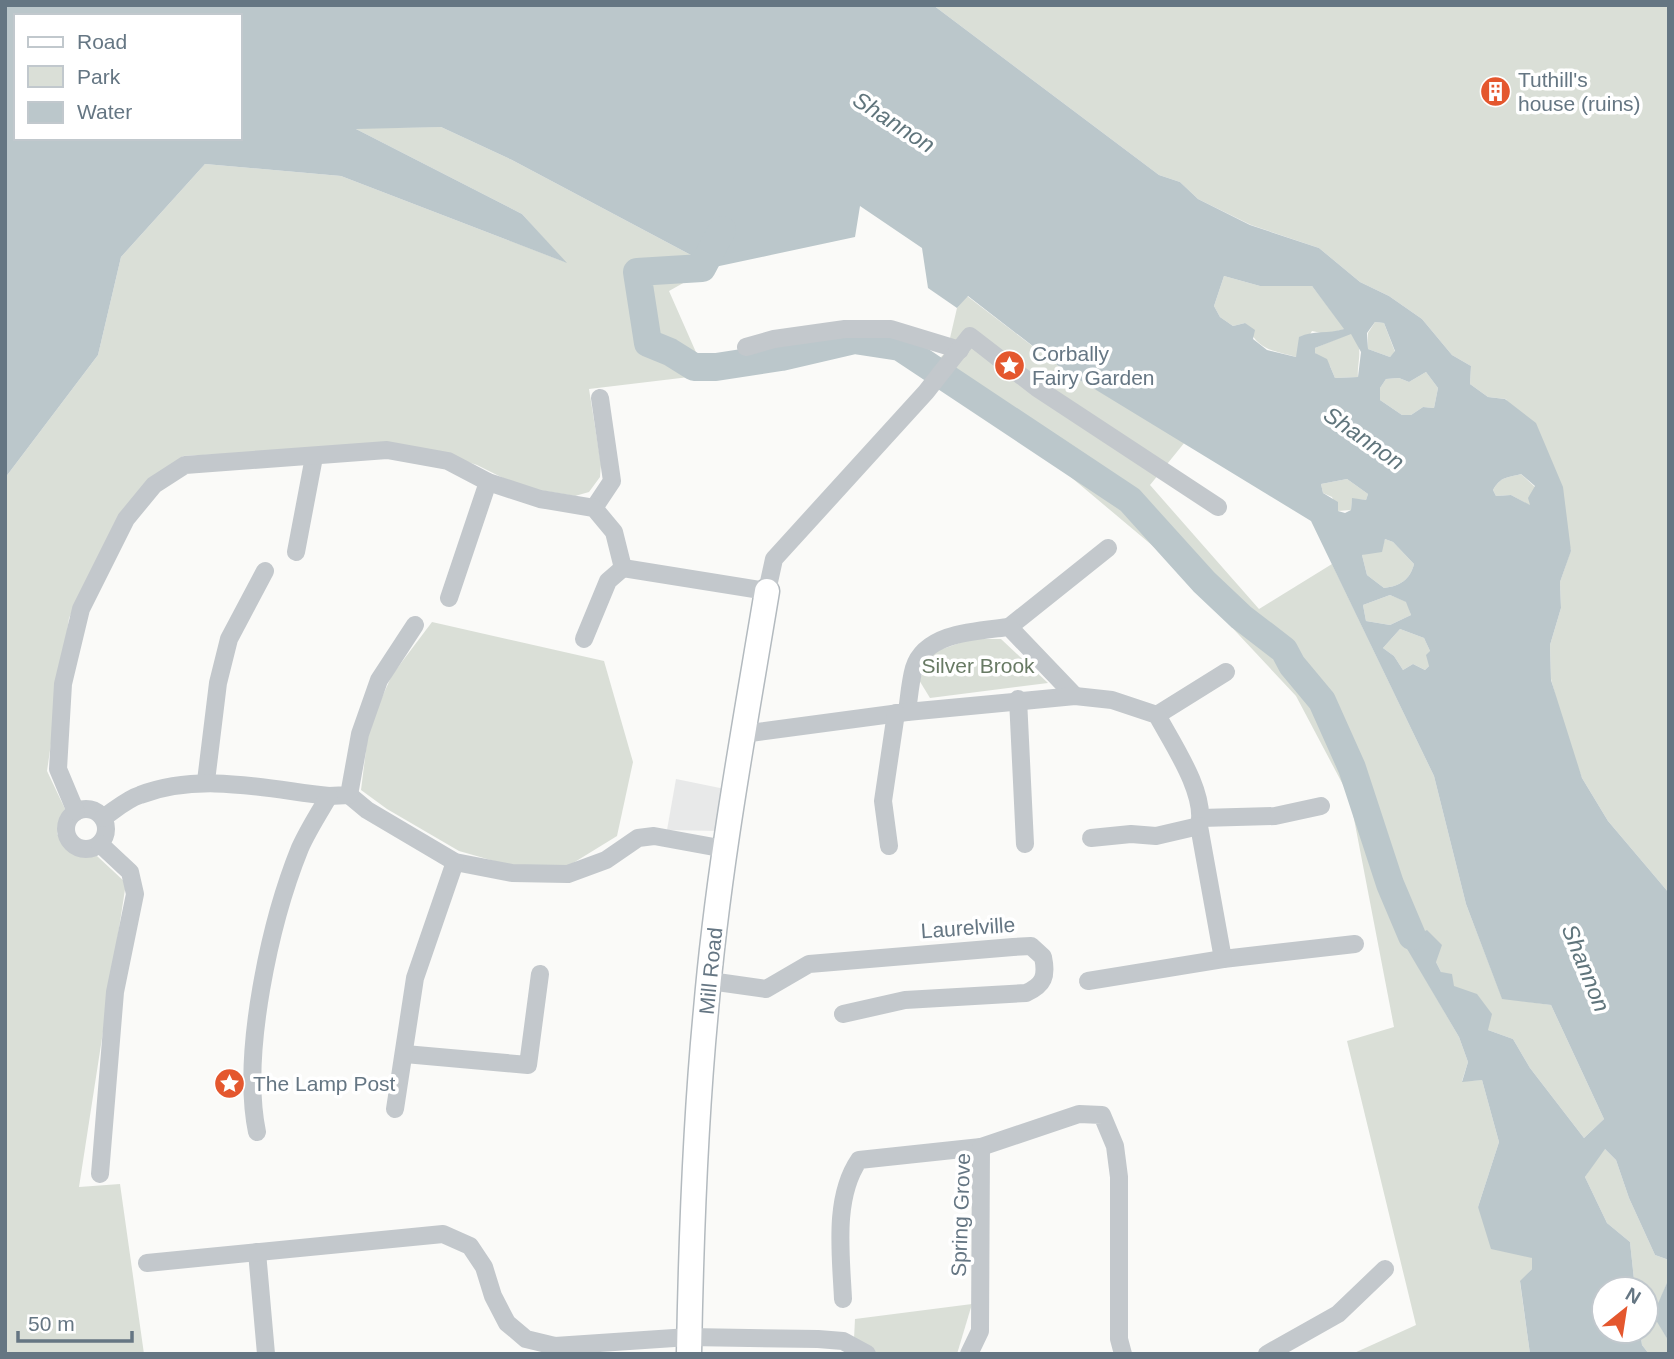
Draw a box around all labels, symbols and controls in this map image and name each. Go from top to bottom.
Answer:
legend [14,14,242,140]
text: Road [77,30,127,53]
text: Park [77,65,121,88]
place label: Tuthill's house (ruins) [1518,68,1641,115]
building icon: Tuthill's house (ruins) [1478,75,1512,109]
water label: Shannon [848,86,940,158]
text: Water [77,100,132,123]
place label: Corbally Fairy Garden [1032,342,1155,389]
place icon: Corbally Fairy Garden [992,349,1026,383]
water label: Shannon [1319,401,1409,475]
park label: Silver Brook [921,654,1035,677]
street label: Laurelville [920,913,1016,942]
water label: Shannon [1557,920,1615,1016]
street label: Mill Road [694,926,727,1016]
place icon: The Lamp Post [213,1067,247,1101]
place label: The Lamp Post [253,1072,396,1095]
street label: Spring Grove [947,1153,974,1277]
north arrow [1590,1275,1660,1345]
text: N [1622,1283,1644,1308]
scale bar [18,1300,131,1344]
text: 50 m [28,1312,75,1335]

